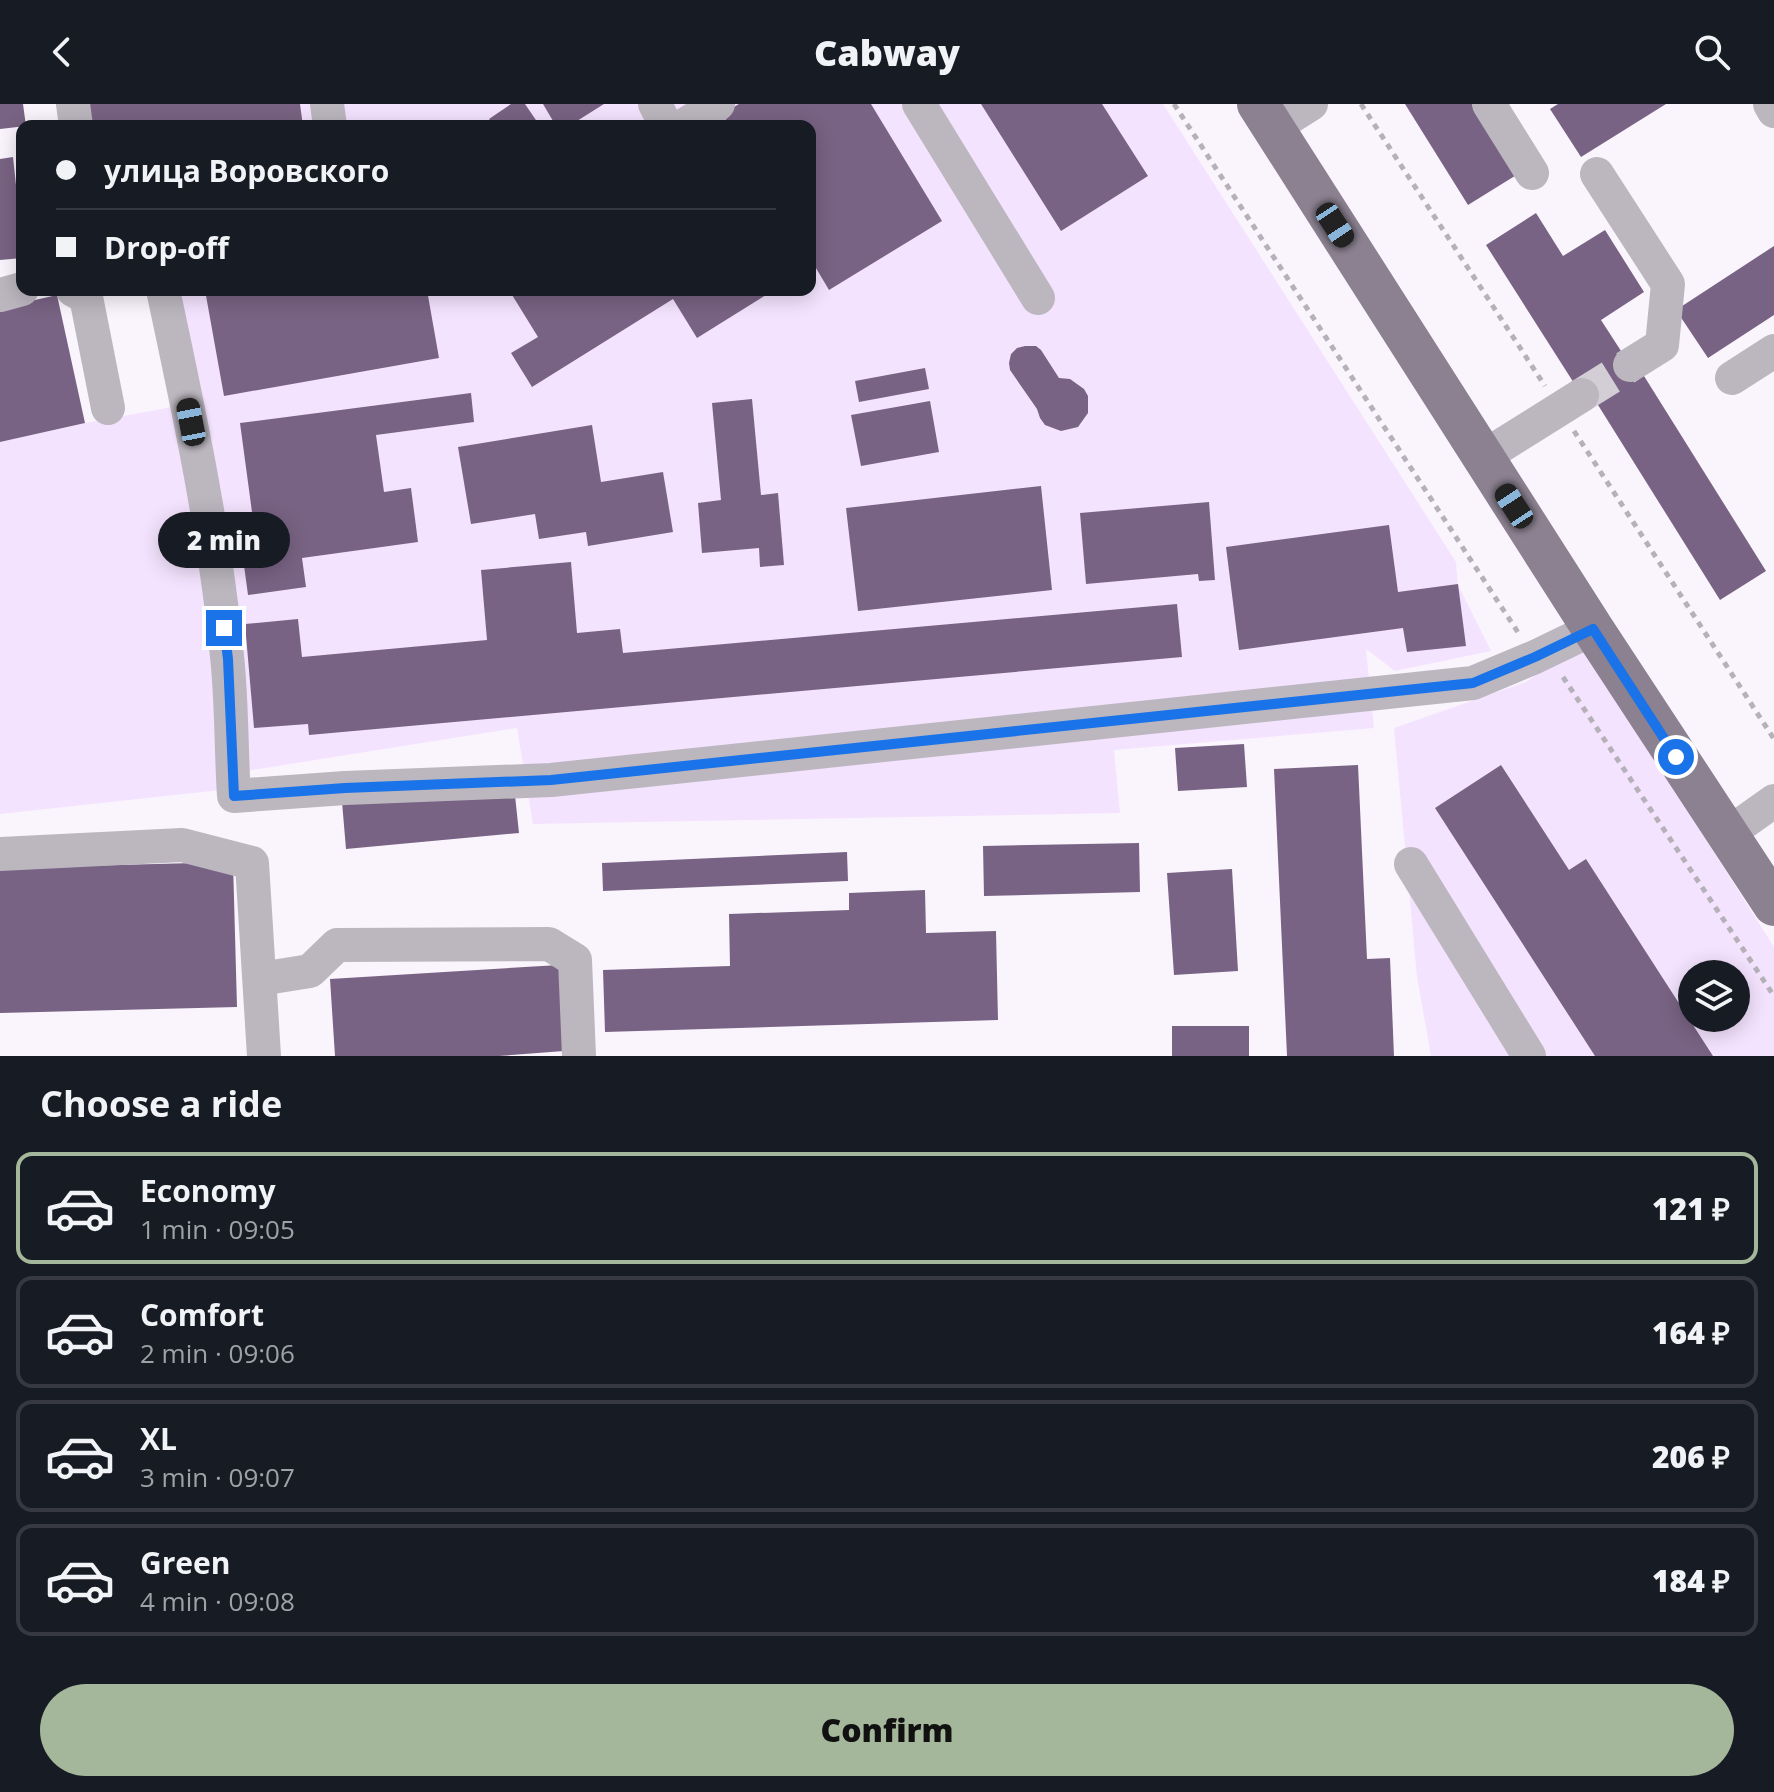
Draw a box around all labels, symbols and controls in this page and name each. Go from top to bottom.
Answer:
text: Cabway [814,28,960,77]
icon: back [40,30,84,74]
icon: search [1690,30,1734,74]
text: улица Воровского [104,150,389,191]
car [1312,198,1358,252]
text: Drop-off [104,227,229,268]
car [175,396,207,448]
car [1491,479,1537,533]
callout: 2 min [158,512,290,568]
text: 2 min [187,522,261,558]
route end [206,610,242,646]
route start [1658,739,1694,775]
map controls [1678,960,1750,1032]
button: layers [1678,960,1750,1032]
text: Choose a ride [40,1079,282,1128]
text: Economy [140,1170,276,1211]
icon: car [44,1172,116,1244]
text: 121 ₽ [1652,1188,1730,1229]
text: 1 min · 09:05 [140,1211,295,1247]
text: Comfort [140,1294,264,1335]
icon: car [44,1296,116,1368]
text: 164 ₽ [1652,1312,1730,1353]
text: 2 min · 09:06 [140,1335,295,1371]
text: XL [140,1418,177,1459]
icon: car [44,1420,116,1492]
text: 206 ₽ [1652,1436,1730,1477]
text: 3 min · 09:07 [140,1459,295,1495]
text: Green [140,1542,231,1583]
icon: car [44,1544,116,1616]
text: 184 ₽ [1652,1560,1730,1601]
text: 4 min · 09:08 [140,1583,295,1619]
button: Confirm [40,1684,1734,1776]

